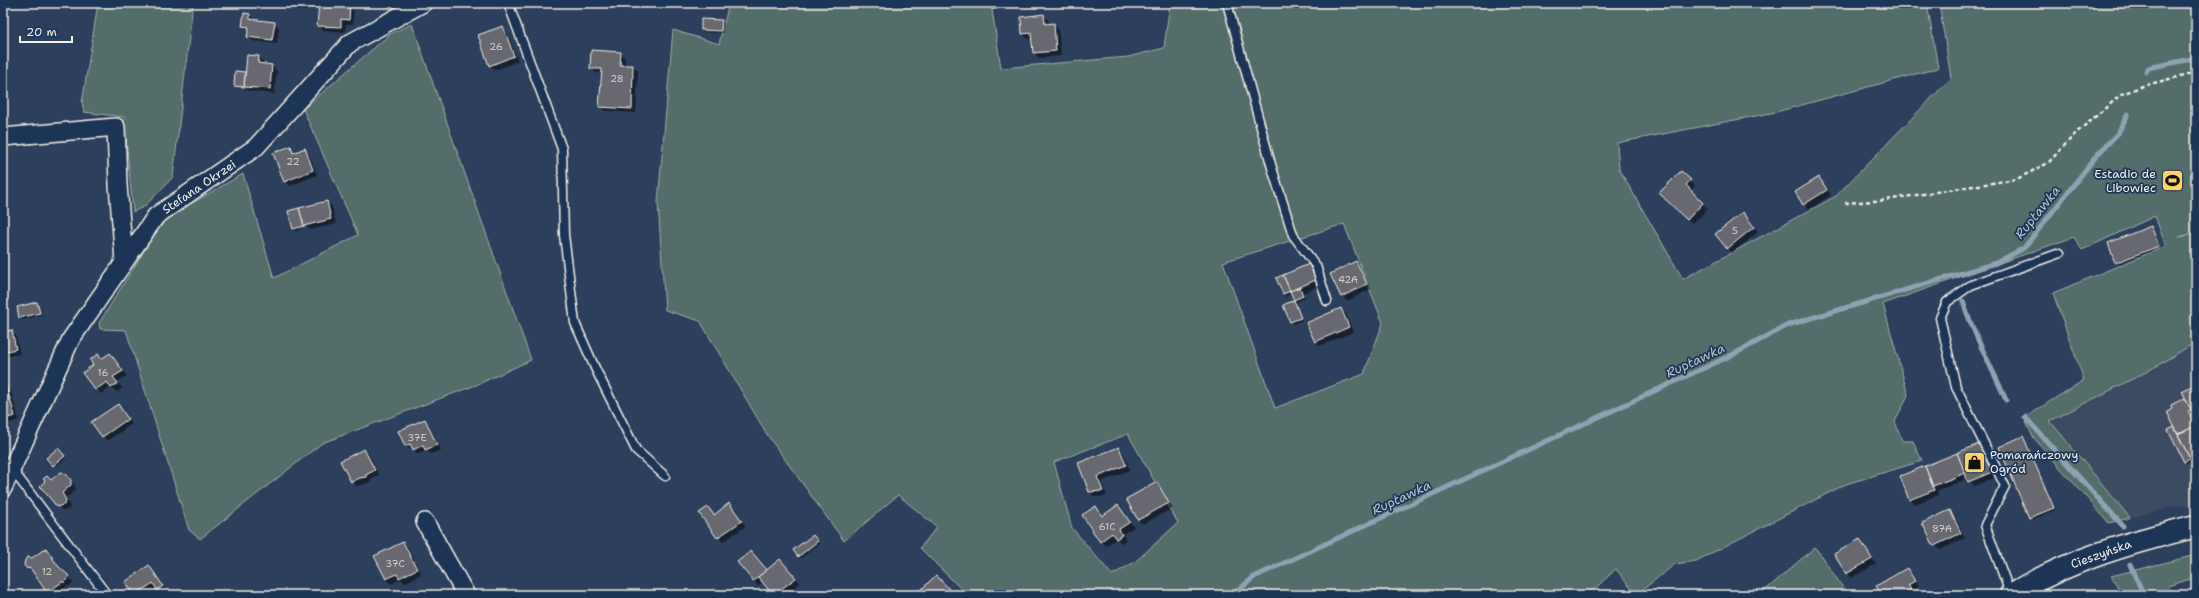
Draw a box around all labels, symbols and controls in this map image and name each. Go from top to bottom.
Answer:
scale bar [20,18,72,44]
text: 20 m [26,24,57,40]
house number: 26 [489,40,503,53]
house number: 28 [610,72,624,85]
house number: 22 [286,155,300,168]
street label: Stefana Okrzei [159,156,239,218]
place label: Estadio de Libowiec [2094,166,2156,196]
sports icon: Estadio de Libowiec [2159,168,2185,194]
water label: Ruptawka [2011,182,2064,242]
house number: 5 [1732,224,1738,237]
house number: 42A [1338,273,1358,286]
water label: Ruptawka [1663,339,1728,382]
house number: 16 [98,366,108,379]
house number: 37E [407,431,427,444]
place label: Pomarańczowy Ogród [1990,447,2078,477]
shop icon: Pomarańczowy Ogród [1962,449,1988,475]
water label: Ruptawka [1369,476,1434,519]
house number: 61C [1099,520,1115,533]
house number: 87A [1932,522,1952,535]
street label: Cieszyńska [2068,535,2134,572]
house number: 37C [385,557,405,570]
house number: 12 [42,565,52,578]

